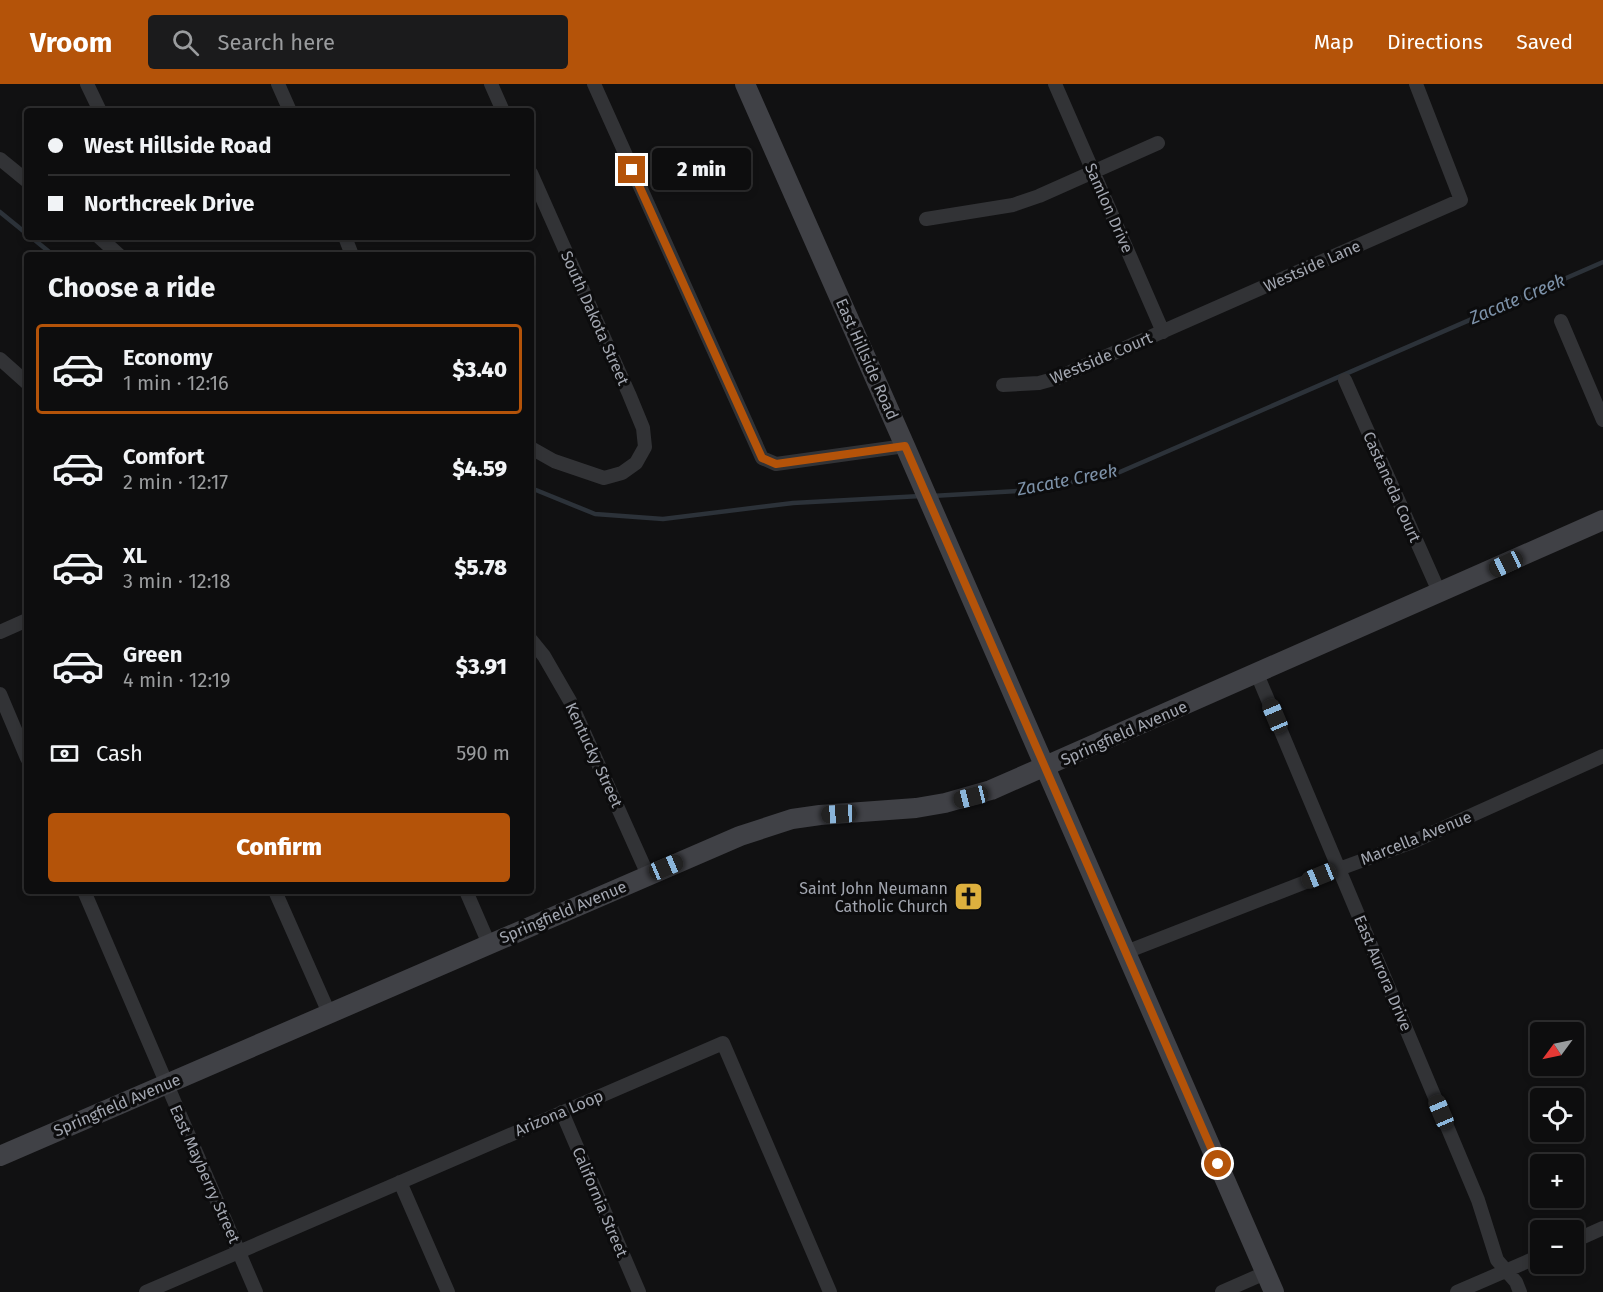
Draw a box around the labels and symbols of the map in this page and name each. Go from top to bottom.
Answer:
callout: 2 min [653,149,752,191]
route end [618,156,645,183]
street label: Samlon Drive [1081,160,1137,256]
street label: Westside Lane [1261,236,1363,296]
street label: South Dakota Street [557,248,633,388]
water label: Zacate Creek [1465,269,1568,329]
street label: East Hillside Road [832,295,902,423]
street label: Westside Court [1047,328,1155,388]
street label: Castaneda Court [1359,429,1425,545]
water label: Zacate Creek [1014,459,1119,501]
car [1486,548,1526,580]
car [1260,696,1290,736]
street label: Springfield Avenue [1058,697,1190,769]
street label: Kentucky Street [561,699,627,811]
car [951,784,991,810]
car [821,804,857,824]
street label: Marcella Avenue [1358,807,1474,869]
car [646,852,686,882]
car [1299,861,1339,891]
street label: Springfield Avenue [497,877,629,947]
place label: Saint John Neumann Catholic Church [799,879,948,916]
church icon: Saint John Neumann Catholic Church [953,881,985,913]
street label: East Aurora Drive [1350,912,1416,1034]
north arrow [1530,1022,1584,1076]
street label: Springfield Avenue [51,1070,183,1140]
street label: Arizona Loop [512,1086,606,1140]
car [1426,1092,1456,1132]
street label: East Mayberry Street [166,1102,244,1246]
street label: California Street [568,1144,632,1260]
route start [1204,1150,1231,1177]

